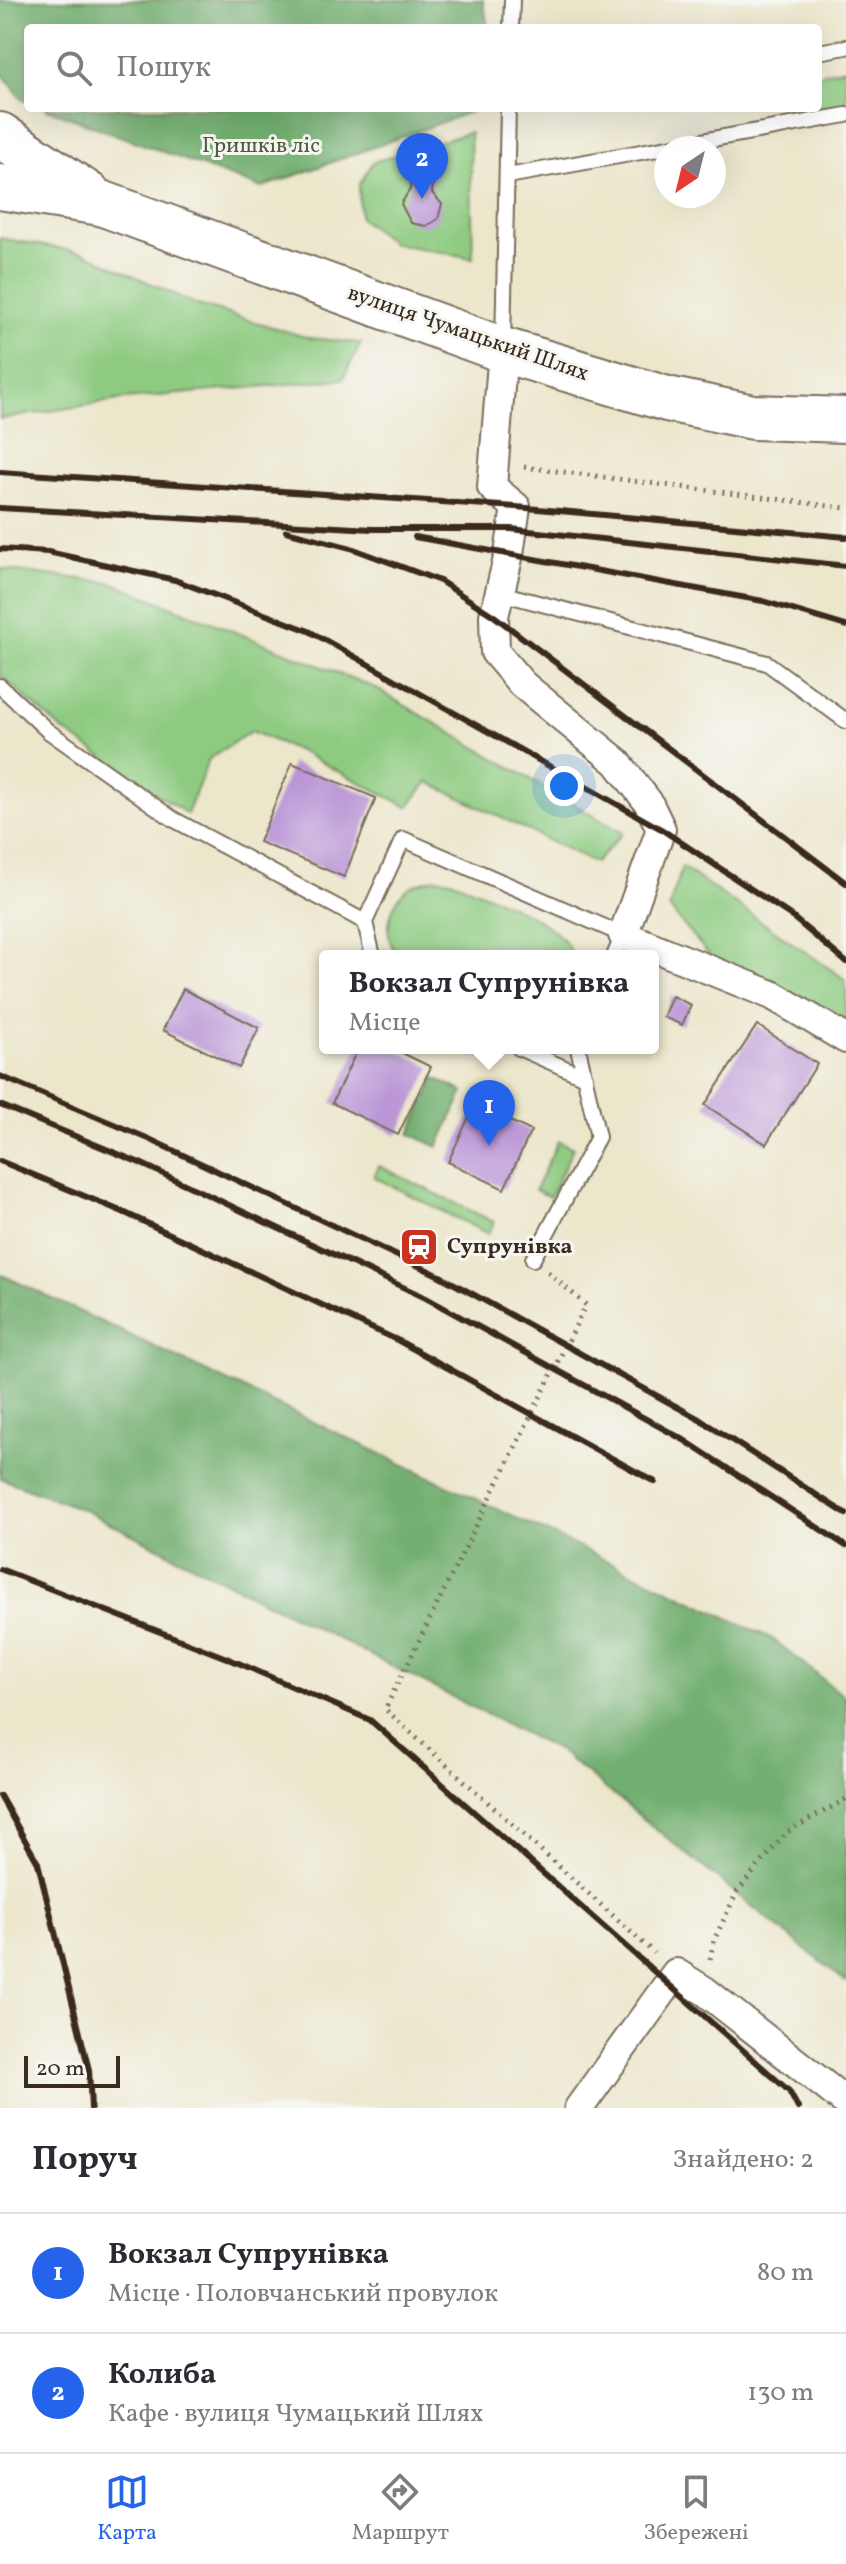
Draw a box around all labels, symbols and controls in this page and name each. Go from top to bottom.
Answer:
search box [24,24,822,112]
icon: search [52,46,96,90]
text: Пошук [116,47,211,89]
park label: Гришків ліс [202,131,320,162]
pin: 2 [396,133,448,199]
north arrow [654,136,726,208]
street label: вулиця Чумацький Шлях [343,278,593,390]
your location [544,766,584,806]
popup [319,950,659,1054]
text: Вокзал Супрунівка [348,963,630,1005]
text: Місце [348,1005,421,1041]
pin: 1 [463,1080,515,1146]
station icon: Супрунівка [398,1226,440,1268]
place label: Супрунівка [447,1232,573,1263]
scale bar [24,2052,120,2088]
text: 20 m [36,2054,85,2085]
text: Поруч [32,2137,138,2184]
text: Знайдено: 2 [673,2142,814,2178]
text: Вокзал Супрунівка [108,2234,389,2276]
text: 1 [53,2255,63,2291]
text: 80 m [757,2255,814,2291]
text: Місце · Половчанський провулок [108,2276,498,2312]
text: Колиба [108,2354,216,2396]
text: 2 [51,2375,65,2411]
text: 130 m [747,2375,814,2411]
text: Кафе · вулиця Чумацький Шлях [108,2396,484,2432]
tab: Карта [97,2470,157,2549]
tab: Маршрут [352,2470,449,2549]
tab: Збережені [643,2470,749,2549]

